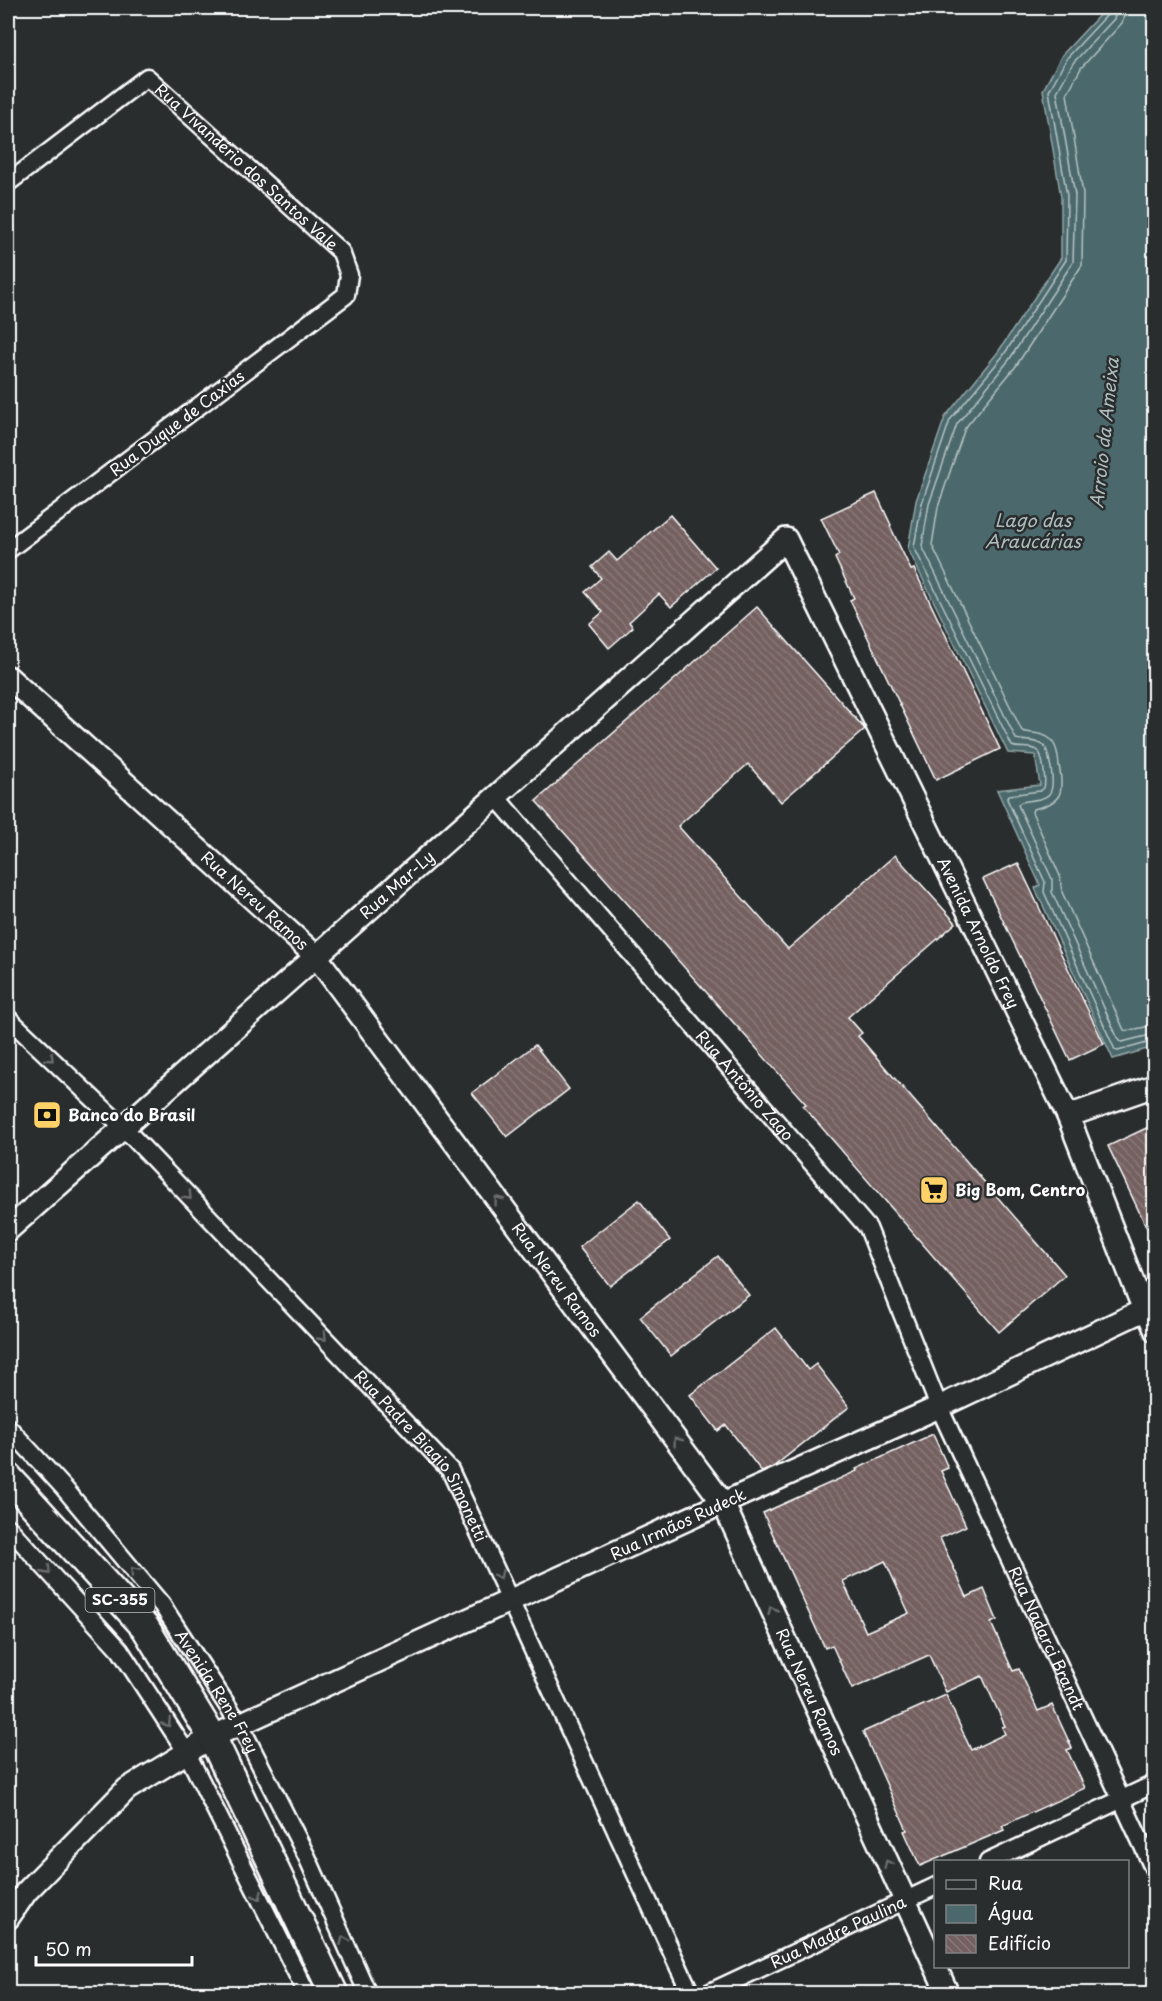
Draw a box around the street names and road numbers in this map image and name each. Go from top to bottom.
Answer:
street label: Rua Vivandério dos Santos Vale [150,77,344,255]
street label: Rua Duque de Caxias [104,363,249,481]
street label: Rua Mar-Ly [353,844,439,924]
street label: Rua Nereu Ramos [196,845,314,955]
street label: Avenida Arnoldo Frey [932,853,1027,1012]
street label: Rua Antônio Zago [691,1024,800,1145]
street label: Rua Nereu Ramos [507,1217,608,1341]
street label: Rua Padre Biagio Simonetti [349,1364,494,1545]
street label: Rua Irmãos Rudeck [606,1481,750,1565]
street label: Rua Nadarci Brandt [1004,1562,1091,1714]
road number: SC-355 [86,1588,154,1612]
street label: Rua Nereu Ramos [771,1624,850,1759]
street label: Avenida René Frey [170,1625,265,1757]
street label: Rua Madre Paulina [766,1889,910,1973]

